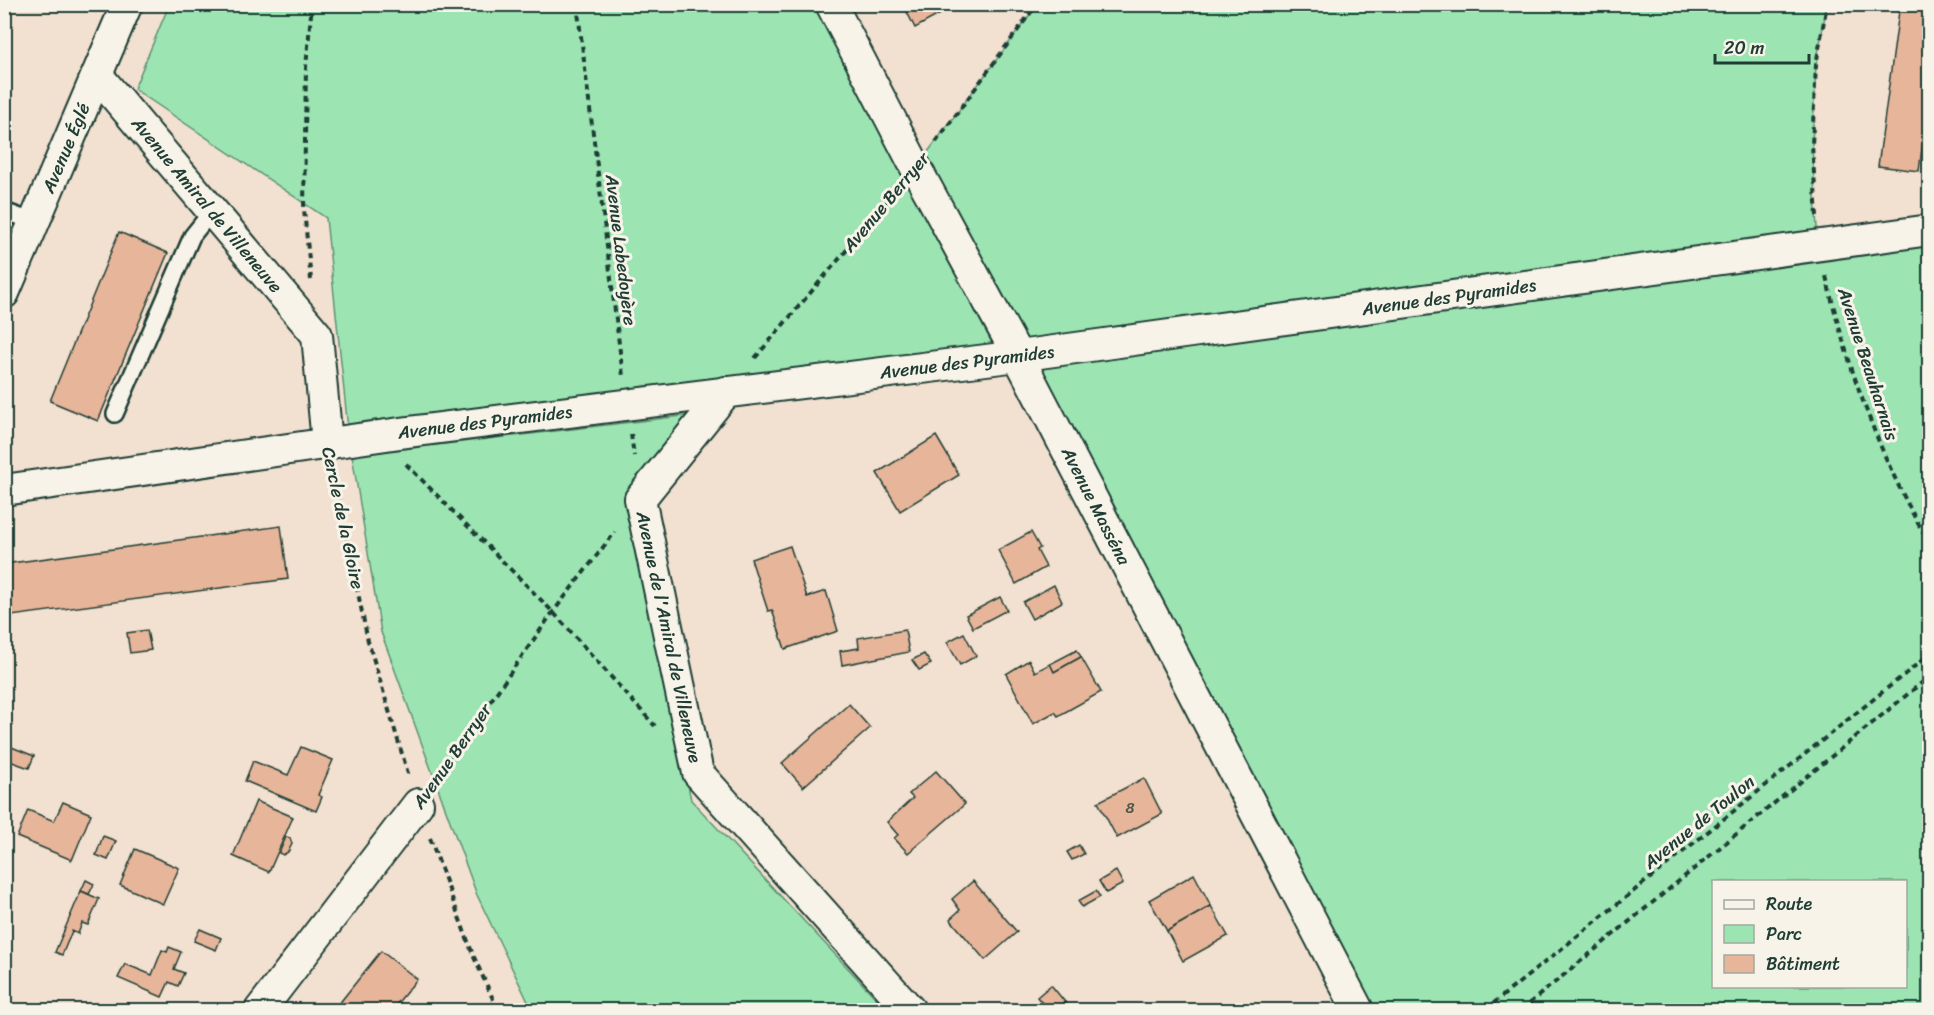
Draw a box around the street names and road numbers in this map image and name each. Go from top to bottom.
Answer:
street label: Avenue Églé [32,98,99,199]
street label: Avenue Amiral de Villeneuve [123,109,291,301]
street label: Avenue Berryer [833,143,939,260]
street label: Avenue Labedoyère [596,172,646,327]
street label: Avenue des Pyramides [1359,269,1539,325]
street label: Avenue Beauharnais [1828,282,1908,445]
street label: Avenue des Pyramides [877,335,1057,389]
street label: Avenue des Pyramides [395,395,575,449]
street label: Avenue Masséna [1052,440,1140,572]
street label: Cercle de la Gloire [312,444,374,592]
street label: Avenue de l'Amiral de Villeneuve [626,507,711,766]
street label: Avenue Berryer [403,695,501,817]
street label: Avenue de Toulon [1635,766,1762,878]

